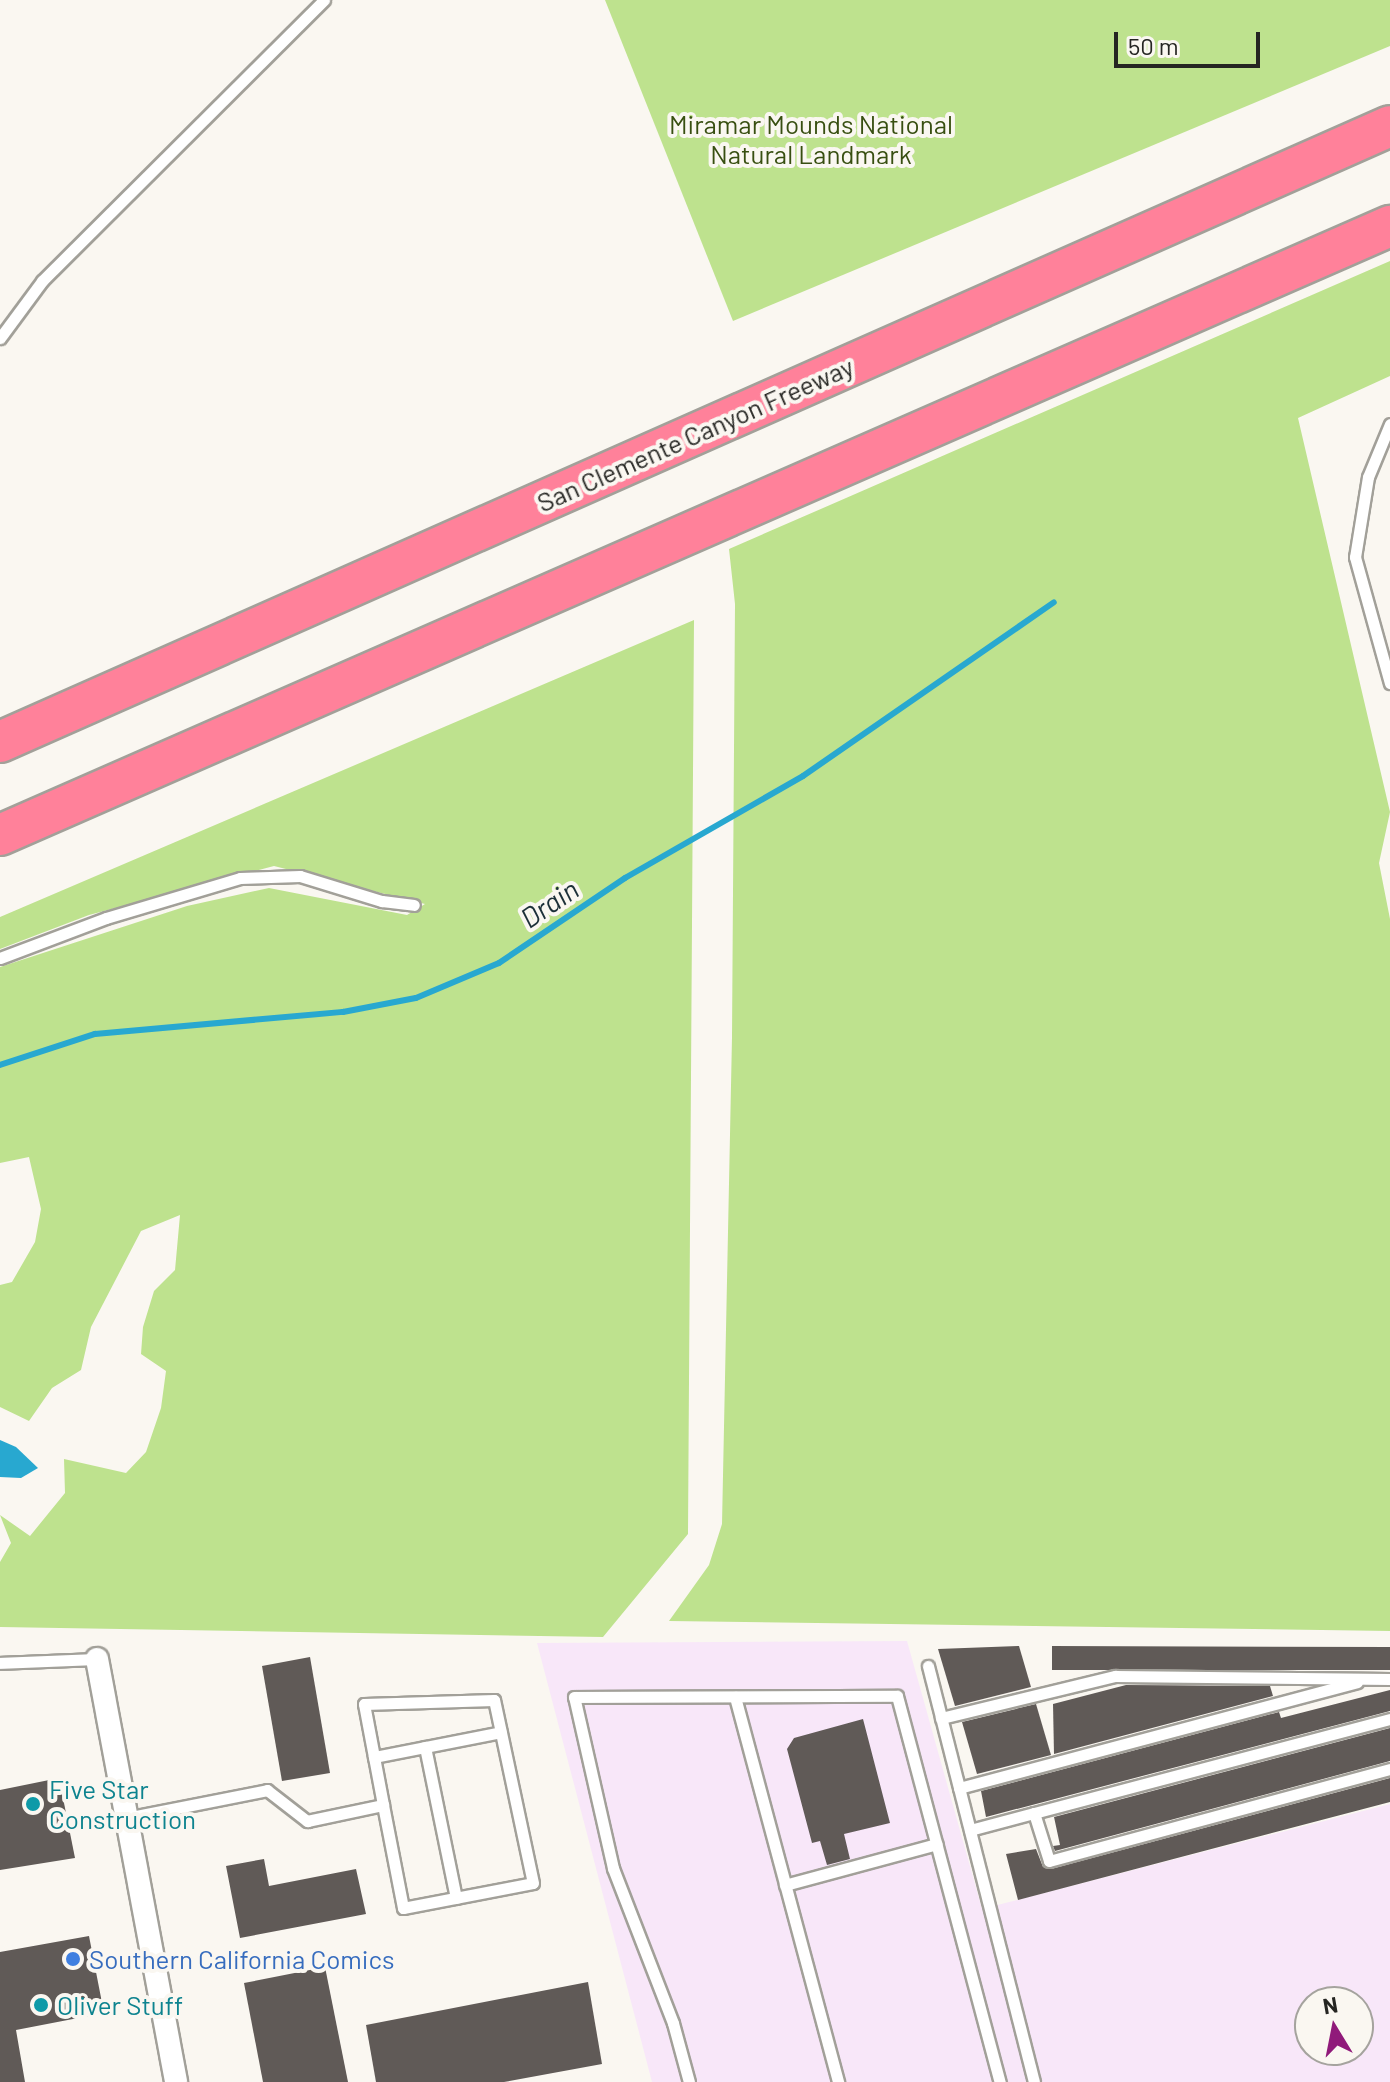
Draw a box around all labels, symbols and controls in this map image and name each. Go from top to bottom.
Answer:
scale bar [1118,16,1264,66]
text: 50 m [1128,31,1179,60]
park label: Miramar Mounds National Natural Landmark [669,108,953,170]
street label: San Clemente Canyon Freeway [532,350,858,518]
water label: Drain [514,872,584,934]
place label: Five Star Construction [49,1773,196,1834]
marker: Five Star Construction [24,1795,42,1813]
place label: Southern California Comics [89,1943,394,1975]
marker: Southern California Comics [64,1950,82,1968]
north arrow [1294,1986,1374,2066]
place label: Oliver Stuff [57,1989,183,2021]
text: N [1321,1990,1340,2018]
marker: Oliver Stuff [32,1996,50,2014]

